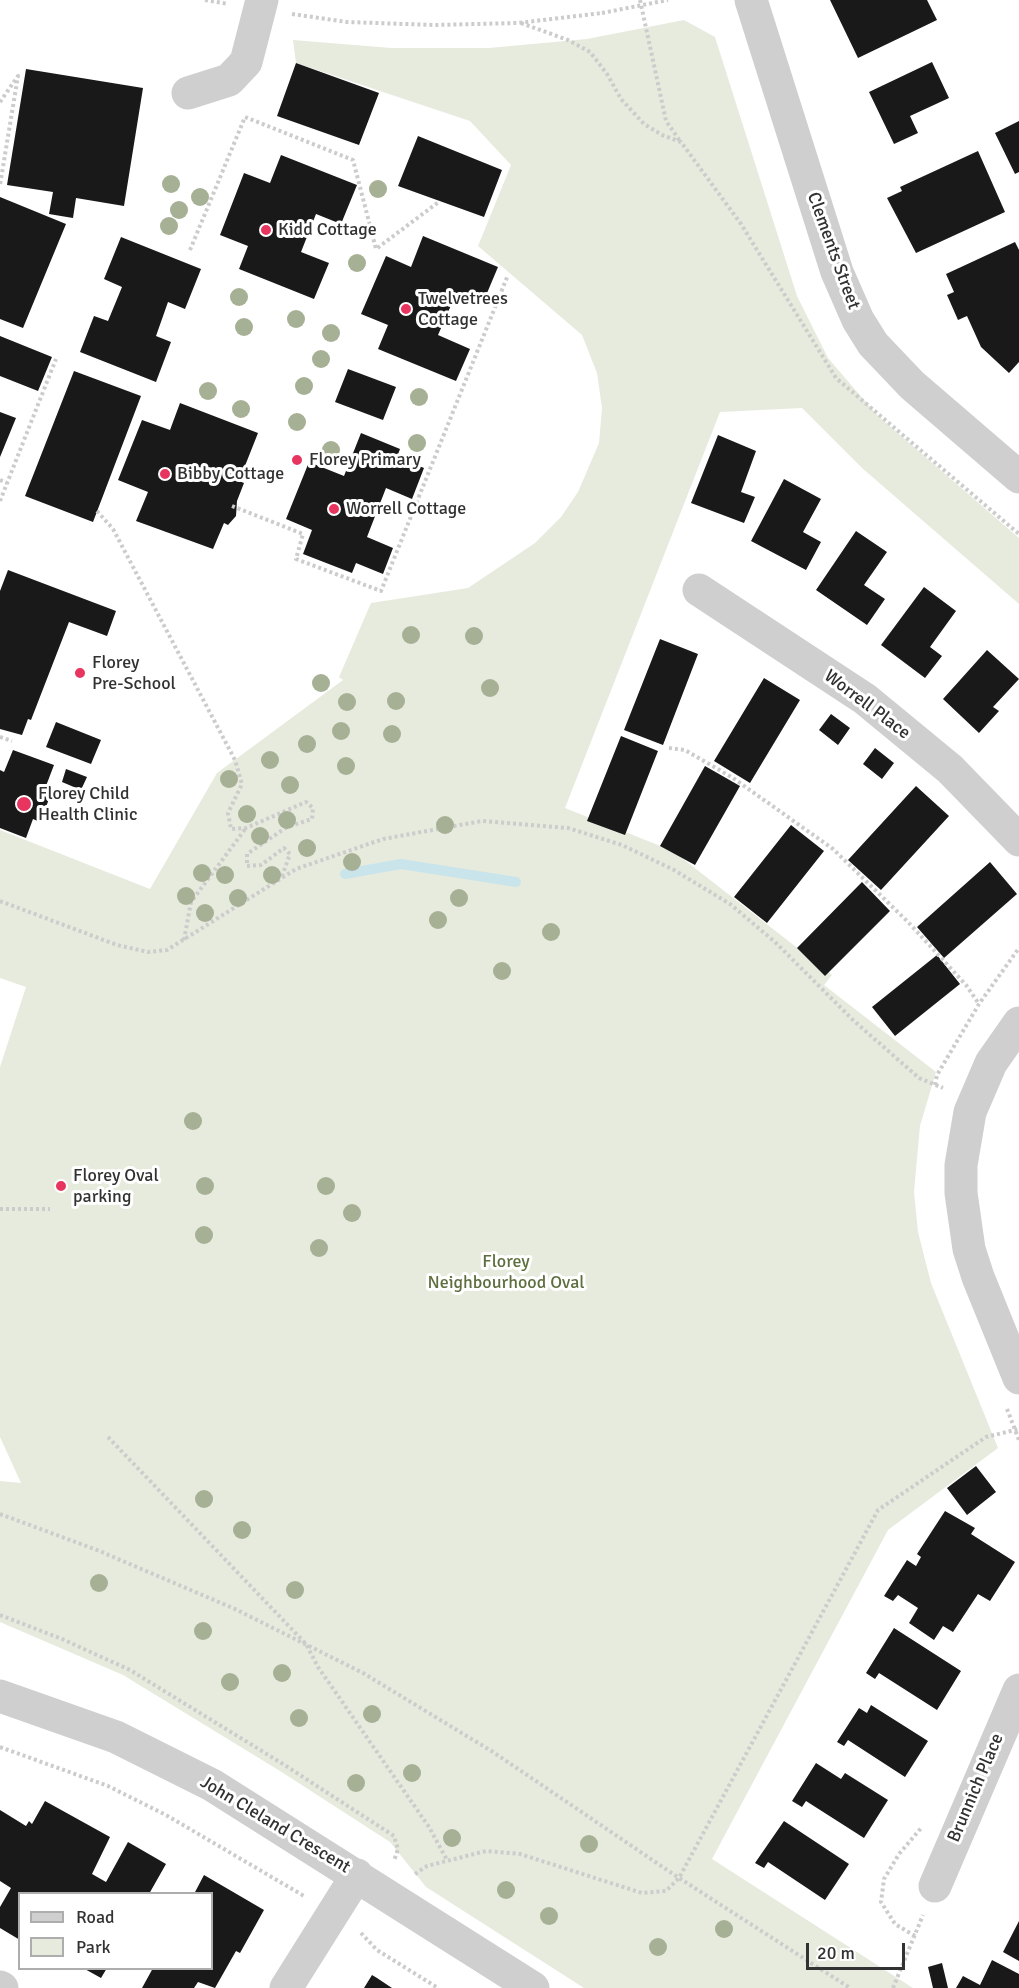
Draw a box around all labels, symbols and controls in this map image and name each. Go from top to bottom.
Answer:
street label: Clements Street [802,189,864,313]
place label: Kidd Cottage [278,219,377,241]
marker: Kidd Cottage [259,223,273,237]
place label: Twelvetrees Cottage [418,288,508,330]
marker: Twelvetrees Cottage [399,302,413,316]
place label: Florey Primary [309,449,421,471]
marker: Florey Primary [290,453,304,467]
place label: Bibby Cottage [177,463,284,485]
marker: Bibby Cottage [158,467,172,481]
place label: Worrell Cottage [346,498,466,520]
marker: Worrell Cottage [327,502,341,516]
place label: Florey Pre-School [92,652,176,694]
marker: Florey Pre-School [73,666,87,680]
street label: Worrell Place [820,666,914,744]
place label: Florey Child Health Clinic [38,783,137,826]
marker: Florey Child Health Clinic [15,795,33,813]
place label: Florey Oval parking [73,1165,159,1208]
marker: Florey Oval parking [54,1179,68,1193]
park label: Florey Neighbourhood Oval [427,1251,585,1294]
street label: Brunnich Place [943,1730,1009,1846]
street label: John Cleland Crescent [196,1772,354,1878]
legend [18,1892,213,1970]
text: Road [76,1906,115,1928]
scale bar [809,1931,908,1969]
text: Park [76,1936,111,1958]
text: 20 m [817,1942,855,1964]

